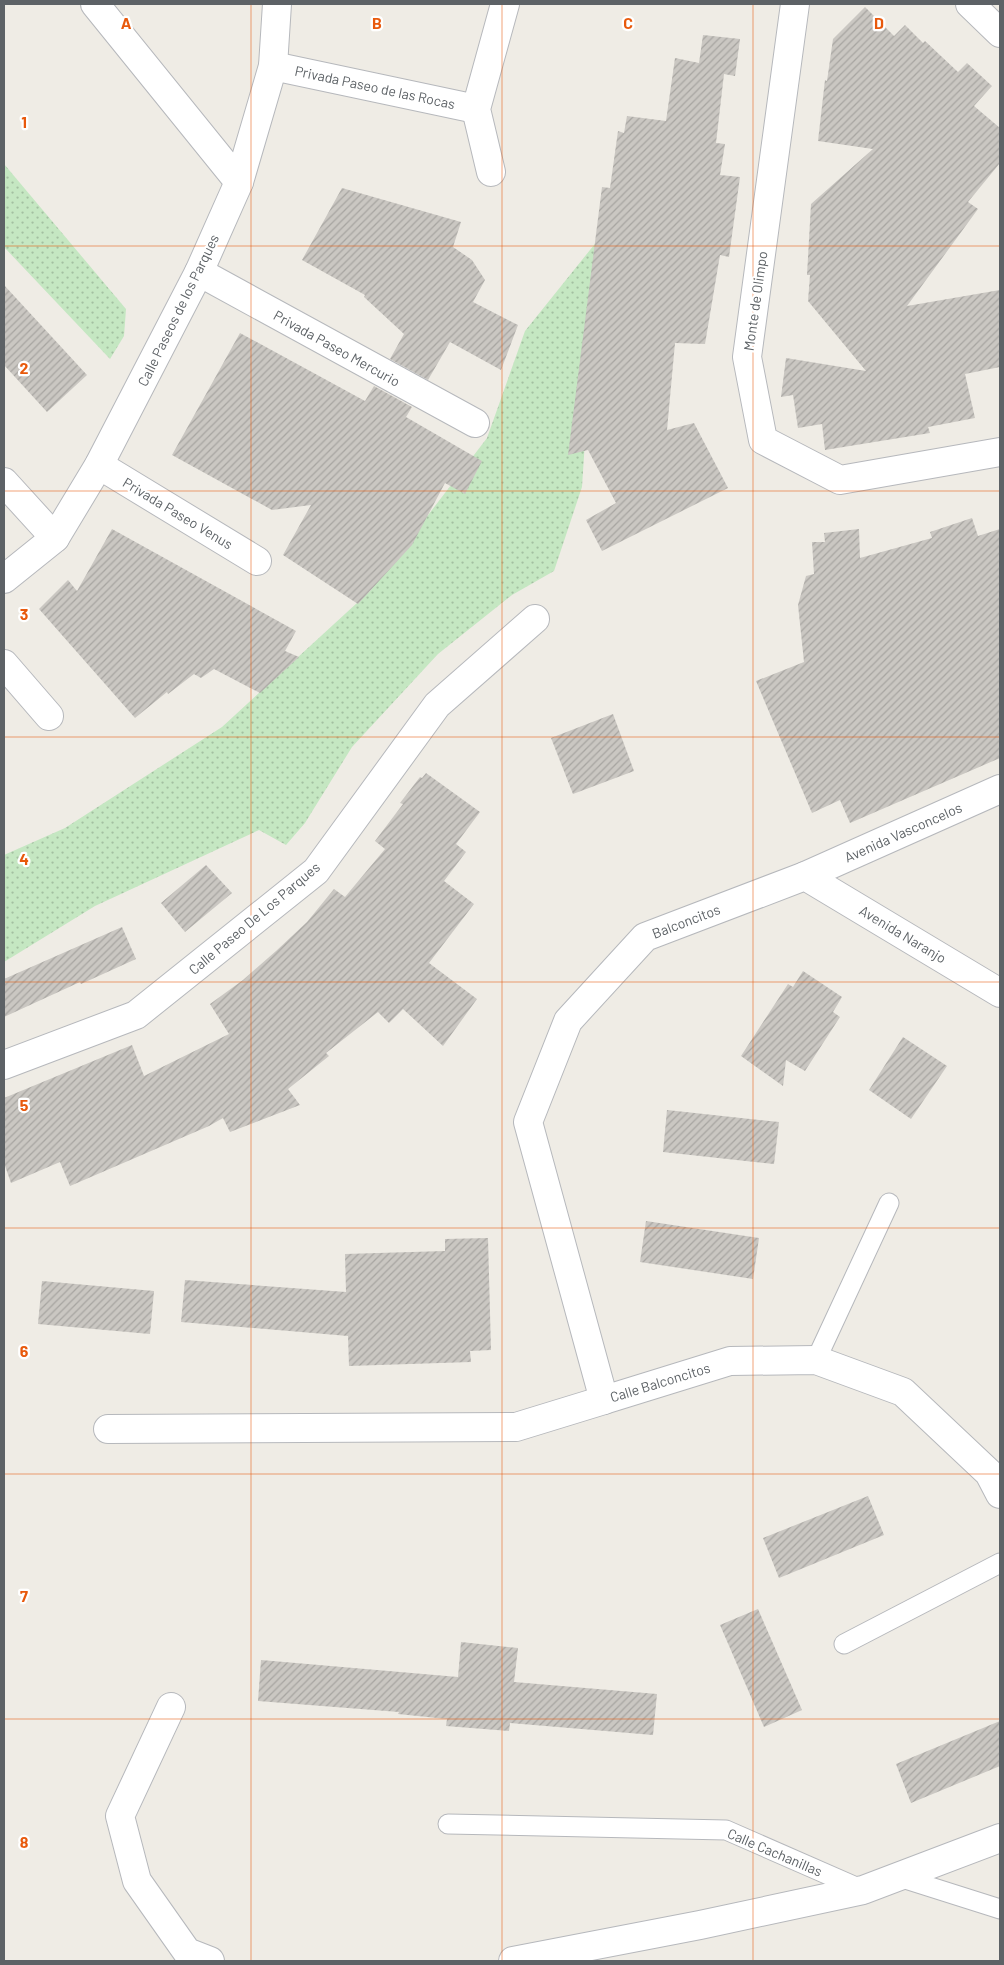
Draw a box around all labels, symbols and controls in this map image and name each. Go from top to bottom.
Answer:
text: A [121,13,132,32]
text: B [372,13,382,32]
text: C [623,13,633,32]
text: D [874,13,884,32]
street label: Privada Paseo de las Rocas [293,62,457,112]
text: 1 [21,112,27,131]
street label: Calle Paseos de los Parques [134,231,222,389]
street label: Monte de Olimpo [740,250,770,352]
street label: Privada Paseo Mercurio [271,306,403,390]
text: 2 [20,358,29,377]
street label: Privada Paseo Venus [120,474,236,553]
text: 3 [20,604,28,623]
street label: Avenida Vasconcelos [842,798,965,866]
text: 4 [19,849,29,868]
street label: Calle Paseo De Los Parques [185,858,323,978]
street label: Balconcitos [650,900,723,942]
street label: Avenida Naranjo [857,901,949,967]
text: 5 [20,1095,29,1114]
text: 6 [20,1341,29,1360]
street label: Calle Balconcitos [608,1359,712,1405]
text: 7 [20,1586,28,1605]
street label: Calle Cachanillas [725,1824,825,1880]
text: 8 [20,1832,29,1851]

